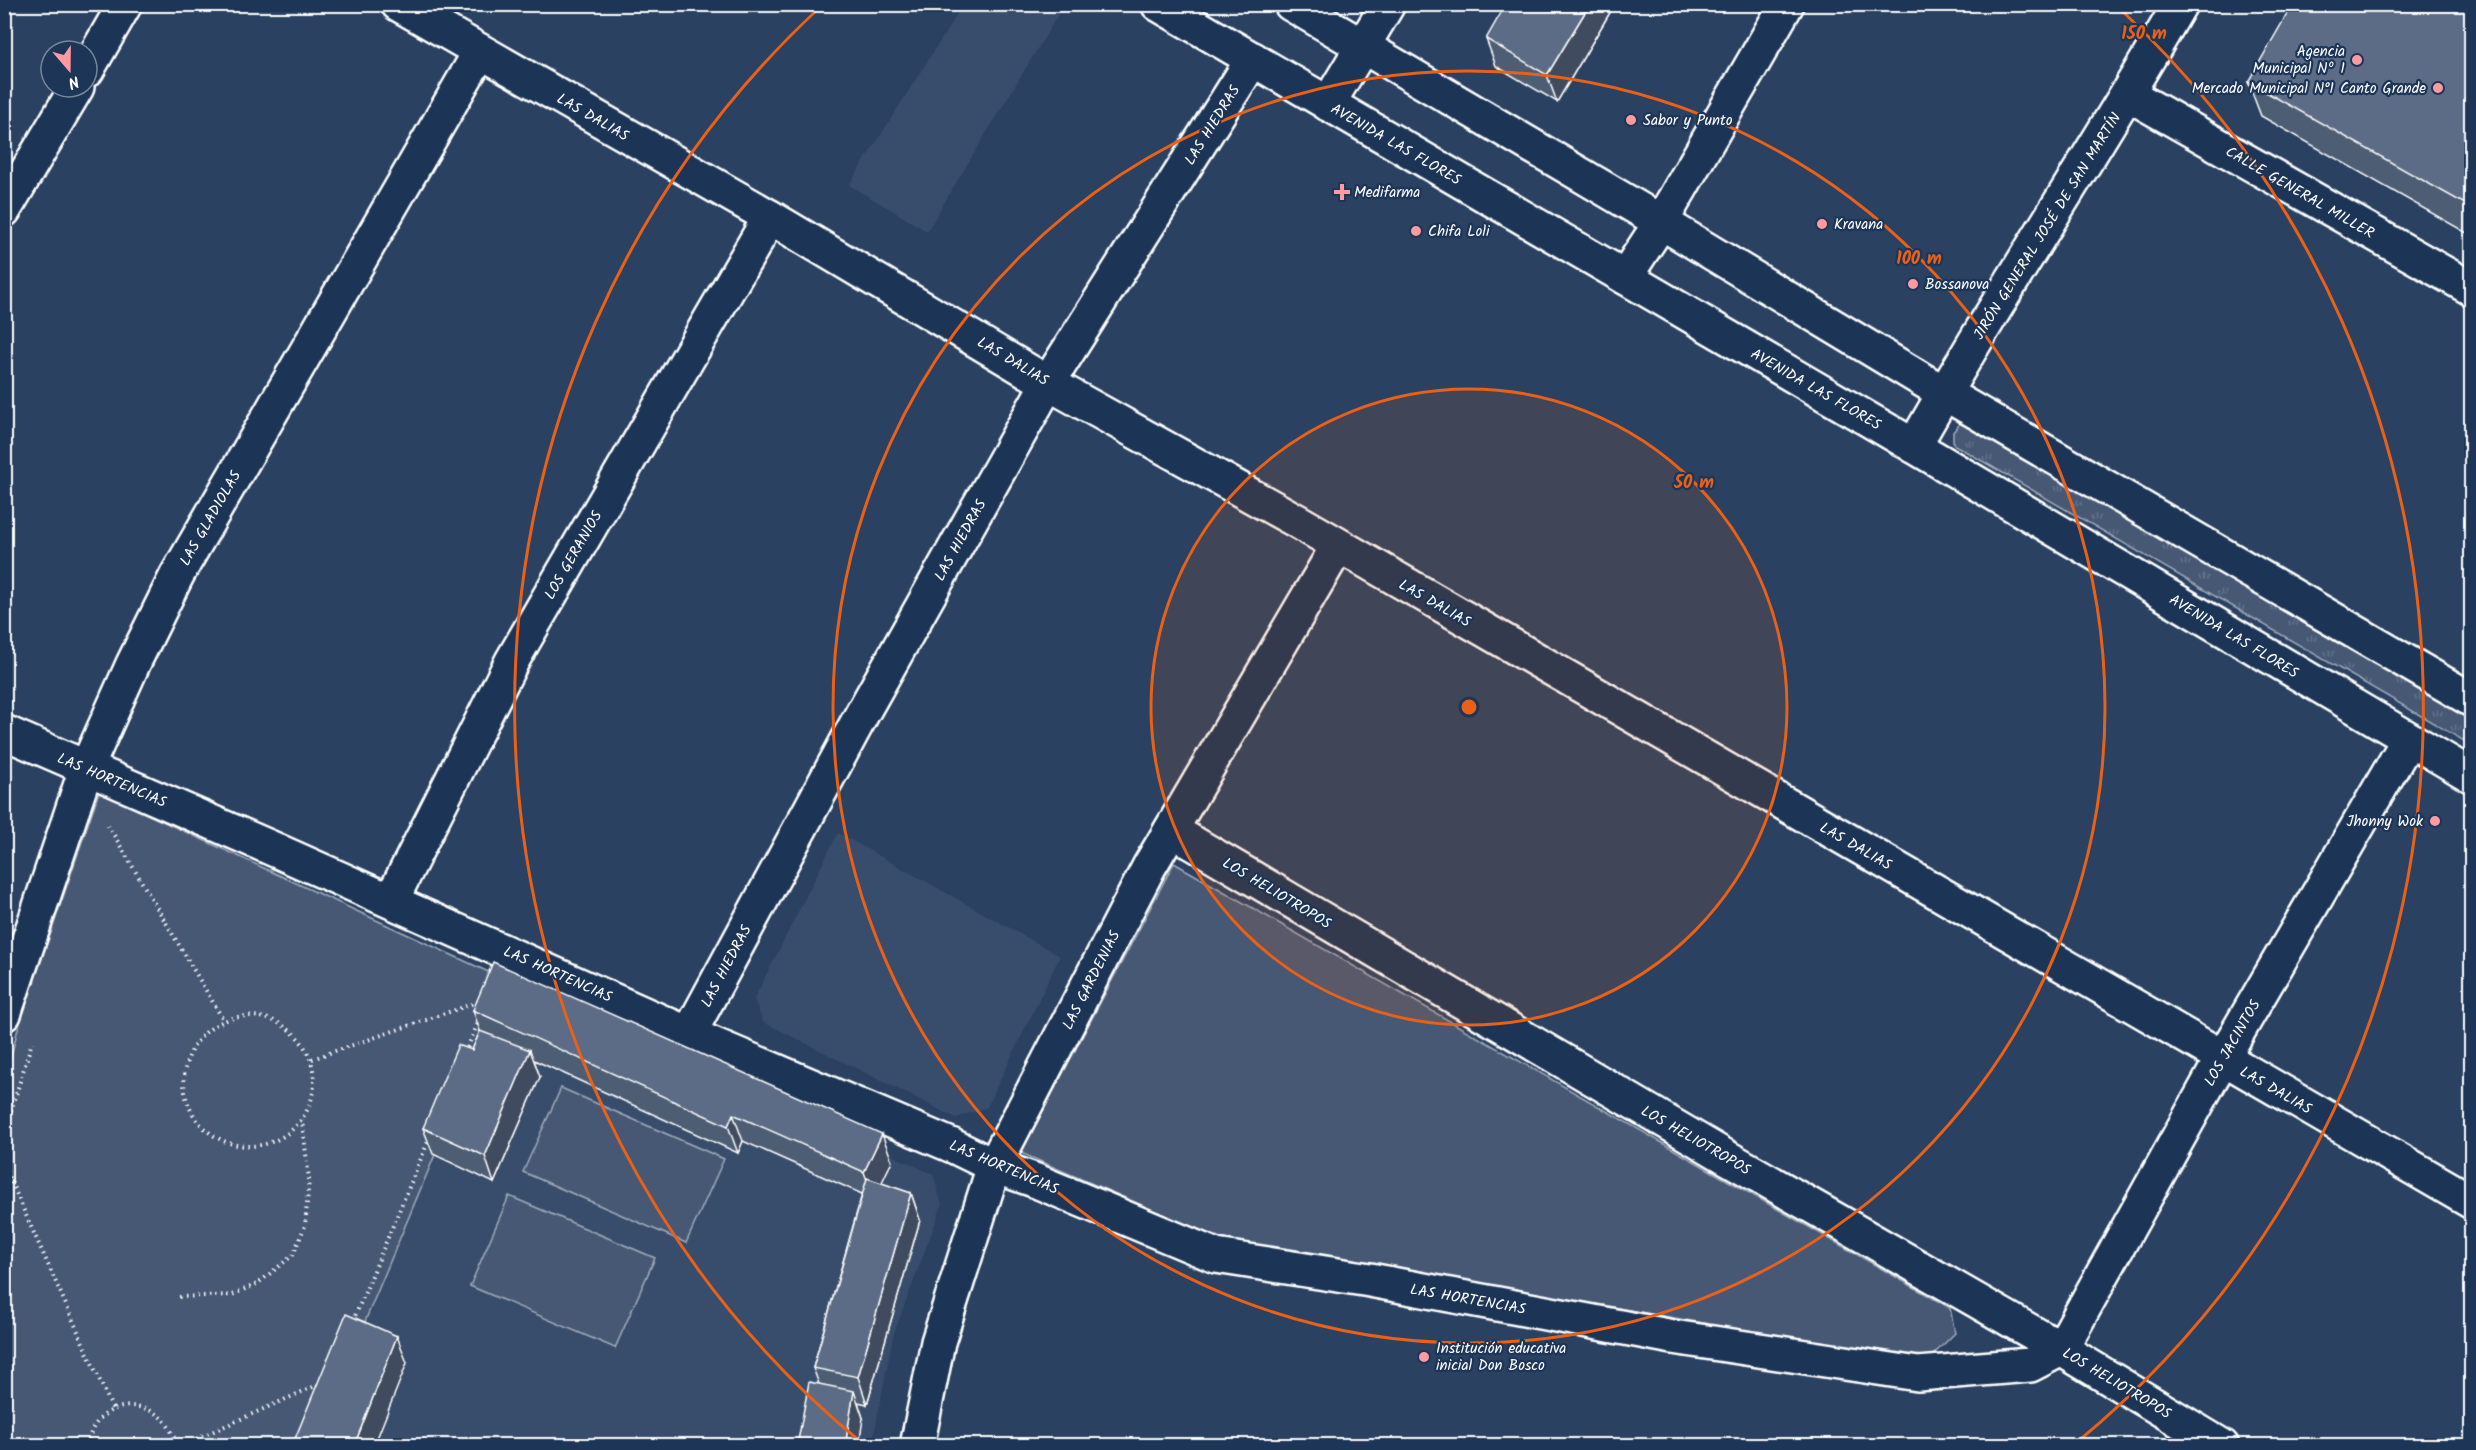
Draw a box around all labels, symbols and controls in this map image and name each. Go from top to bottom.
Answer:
text: 150 m [2121,20,2167,49]
north arrow [39,39,99,99]
place label: Agencia Municipal Nº 1 [2253,40,2345,81]
marker: Agencia Municipal Nº 1 [2350,53,2364,67]
text: N [65,68,83,95]
place label: Mercado Municipal N°1 Canto Grande [2192,77,2426,101]
street label: LAS HIEDRAS [1179,81,1247,170]
marker: Mercado Municipal N°1 Canto Grande [2431,81,2445,95]
street label: LAS DALIAS [552,87,633,148]
street label: AVENIDA LAS FLORES [1326,98,1465,192]
street label: JIRÓN GENERAL JOSÉ DE SAN MARTÍN [1968,108,2128,345]
place label: Sabor y Punto [1643,109,1733,133]
marker: Sabor y Punto [1624,113,1638,127]
street label: CALLE GENERAL MILLER [2220,140,2379,246]
place label: Medifarma [1354,181,1420,205]
marker: Medifarma [1335,185,1349,199]
place label: Kravana [1834,213,1883,237]
marker: Kravana [1815,217,1829,231]
place label: Chifa Loli [1428,220,1491,244]
marker: Chifa Loli [1409,224,1423,238]
text: 100 m [1896,245,1942,274]
place label: Bossanova [1925,273,1989,297]
marker: Bossanova [1906,277,1920,291]
street label: LAS DALIAS [972,331,1053,393]
street label: AVENIDA LAS FLORES [1746,343,1885,437]
street label: LAS GLADIOLAS [174,466,248,571]
text: 50 m [1673,469,1714,498]
street label: LAS HIEDRAS [928,495,993,586]
street label: LOS GERANIOS [539,507,609,604]
street label: LAS DALIAS [1394,573,1475,634]
street label: AVENIDA LAS FLORES [2164,589,2303,685]
centre of rings [1459,697,1479,717]
street label: LAS HORTENCIAS [53,747,170,815]
place label: Jhonny Wok [2347,810,2424,834]
marker: Jhonny Wok [2428,814,2442,828]
street label: LAS DALIAS [1815,816,1896,877]
street label: LOS HELIOTROPOS [1217,852,1336,936]
street label: LAS HIEDRAS [695,921,759,1012]
street label: LAS GARDENIAS [1057,927,1127,1034]
street label: LAS HORTENCIAS [499,940,616,1010]
street label: LOS JACINTOS [2198,996,2267,1091]
street label: LAS DALIAS [2235,1060,2316,1121]
street label: LOS HELIOTROPOS [1636,1100,1755,1182]
street label: LAS HORTENCIAS [945,1134,1062,1202]
street label: LAS HORTENCIAS [1408,1278,1528,1322]
place label: Institución educativa inicial Don Bosco [1436,1337,1566,1378]
street label: LOS HELIOTROPOS [2057,1342,2176,1426]
marker: Institución educativa inicial Don Bosco [1417,1350,1431,1364]

